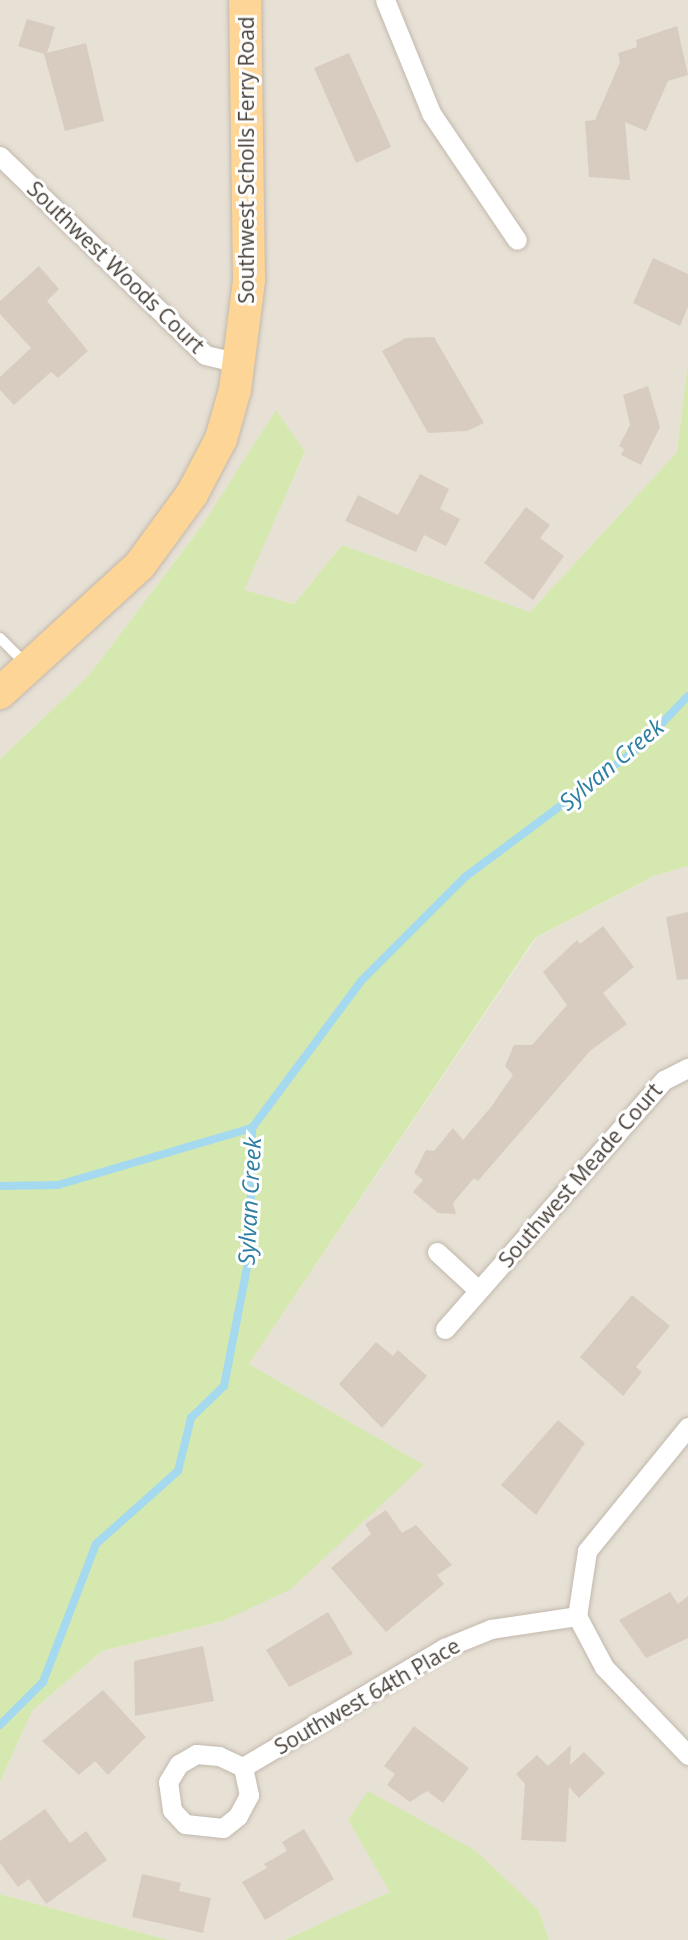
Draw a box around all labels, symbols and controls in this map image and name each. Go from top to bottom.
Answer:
street label: Southwest Scholls Ferry Road [233,16,259,304]
street label: Southwest Woods Court [22,176,210,358]
water label: Sylvan Creek [553,712,669,816]
street label: Southwest Meade Court [493,1078,667,1272]
water label: Sylvan Creek [232,1137,266,1265]
street label: Southwest 64th Place [270,1633,464,1759]

